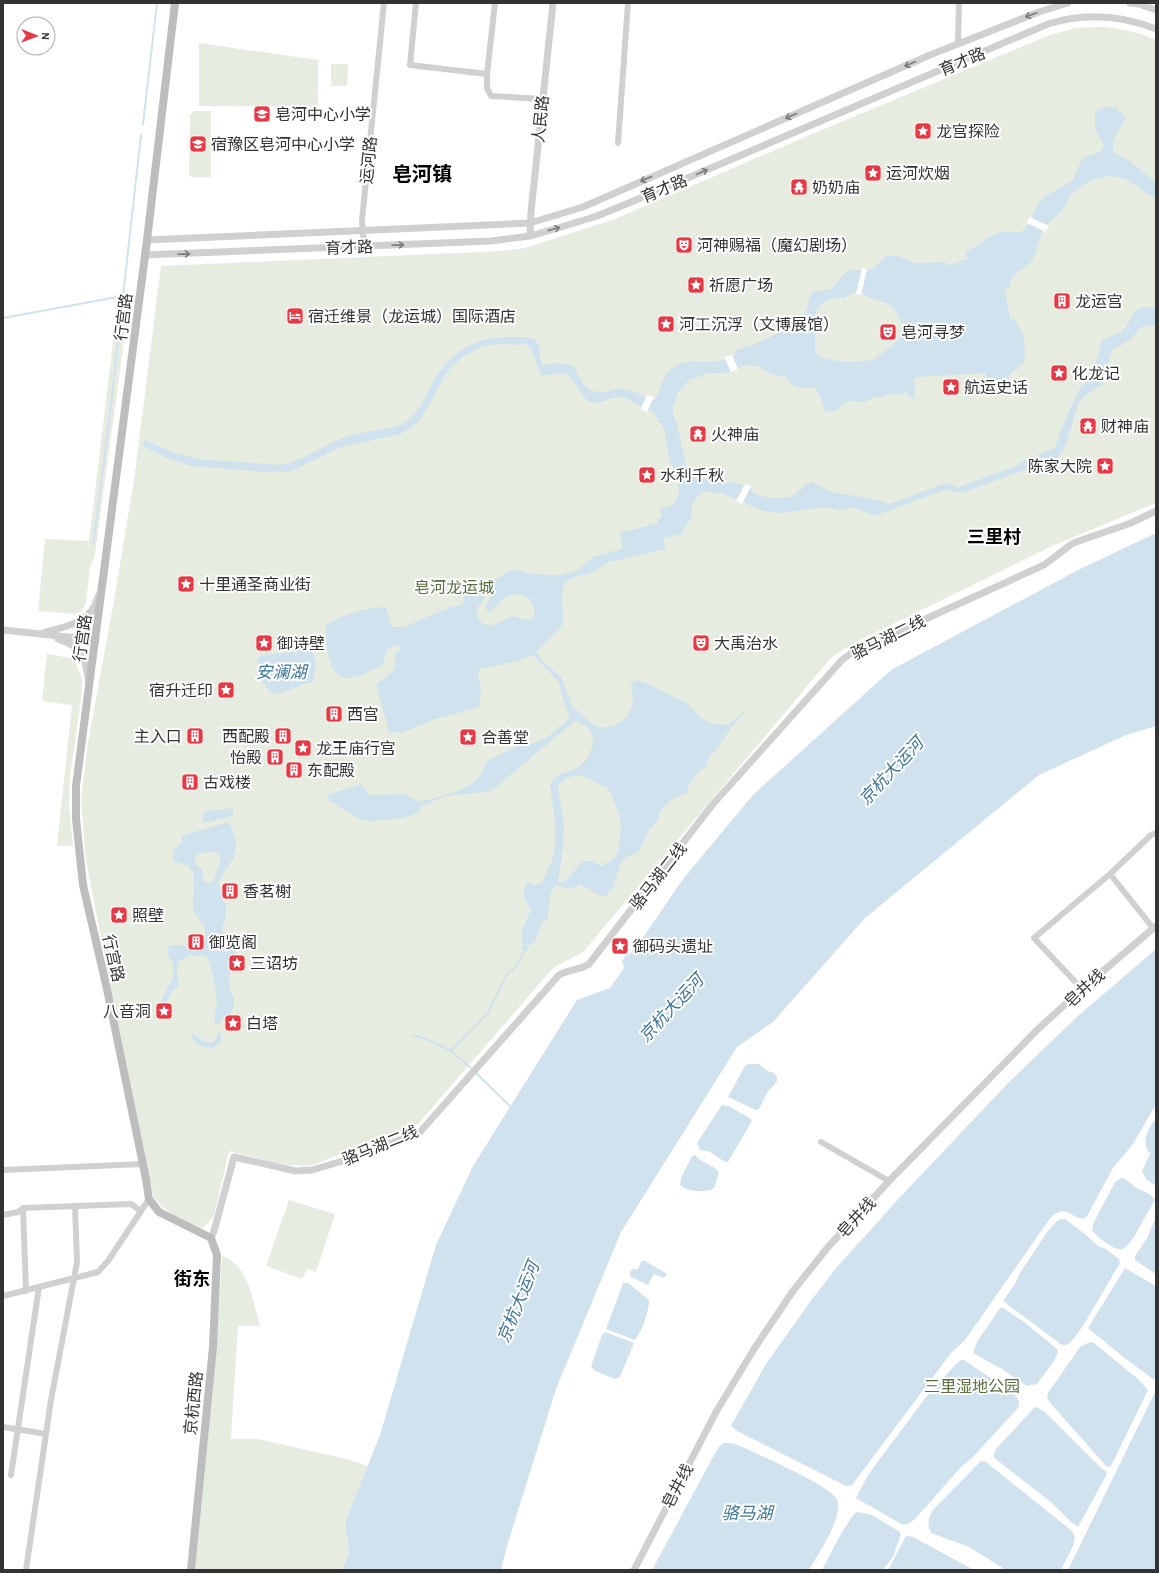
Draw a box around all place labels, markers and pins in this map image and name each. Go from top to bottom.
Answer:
school or university icon: 皂河中心小学 [252,104,272,124]
place label: 皂河中心小学 [275,106,371,123]
place icon: 龙宫探险 [913,121,933,141]
place label: 龙宫探险 [936,123,1000,140]
school or university icon: 宿豫区皂河中心小学 [188,134,208,154]
place label: 宿豫区皂河中心小学 [211,136,355,153]
place icon: 运河炊烟 [863,163,883,183]
place label: 运河炊烟 [886,165,950,182]
temple icon: 奶奶庙 [789,177,809,197]
place label: 奶奶庙 [812,179,860,196]
theatre icon: 河神赐福（魔幻剧场） [674,235,694,255]
place label: 河神赐福（魔幻剧场） [697,237,857,254]
place icon: 祈愿广场 [686,275,706,295]
place label: 祈愿广场 [709,277,773,294]
building icon: 龙运宫 [1052,291,1072,311]
place label: 龙运宫 [1075,293,1123,310]
hotel icon: 宿迁维景（龙运城）国际酒店 [285,306,305,326]
place label: 宿迁维景（龙运城）国际酒店 [308,308,516,325]
place icon: 河工沉浮（文博展馆） [656,314,676,334]
place label: 河工沉浮（文博展馆） [679,316,839,333]
theatre icon: 皂河寻梦 [878,322,898,342]
place label: 皂河寻梦 [901,324,965,341]
place icon: 化龙记 [1049,363,1069,383]
place label: 化龙记 [1072,365,1120,382]
place icon: 航运史话 [941,377,961,397]
place label: 航运史话 [964,379,1028,396]
temple icon: 财神庙 [1078,416,1098,436]
place label: 财神庙 [1101,418,1149,435]
temple icon: 火神庙 [688,424,708,444]
place label: 火神庙 [711,426,759,443]
place icon: 陈家大院 [1095,456,1115,476]
place label: 陈家大院 [1028,458,1092,475]
place icon: 水利千秋 [637,465,657,485]
place label: 水利千秋 [660,467,724,484]
place icon: 十里通圣商业街 [176,574,196,594]
place label: 十里通圣商业街 [199,576,311,593]
place icon: 御诗壁 [254,633,274,653]
theatre icon: 大禹治水 [691,633,711,653]
place label: 御诗壁 [277,635,325,652]
place label: 大禹治水 [714,635,778,652]
place icon: 宿升迁印 [216,680,236,700]
place label: 宿升迁印 [149,682,213,699]
building icon: 西宫 [324,704,344,724]
place label: 西宫 [347,706,379,723]
building icon: 主入口 [185,726,205,746]
building icon: 西配殿 [273,726,293,746]
place icon: 合善堂 [458,727,478,747]
place label: 主入口 [134,728,182,745]
place label: 西配殿 [222,728,270,745]
place label: 合善堂 [481,729,529,746]
place icon: 龙王庙行宫 [293,738,313,758]
place label: 龙王庙行宫 [316,740,396,757]
building icon: 怡殿 [265,747,285,767]
place label: 怡殿 [230,749,262,766]
building icon: 东配殿 [284,760,304,780]
place label: 东配殿 [307,762,355,779]
building icon: 古戏楼 [180,772,200,792]
place label: 古戏楼 [203,775,251,791]
building icon: 香茗榭 [220,881,240,901]
place label: 香茗榭 [243,883,291,900]
place icon: 照壁 [109,905,129,925]
place label: 照壁 [132,907,164,924]
building icon: 御览阁 [186,932,206,952]
place label: 御览阁 [209,934,257,951]
place icon: 御码头遗址 [610,936,630,956]
place label: 御码头遗址 [633,938,713,955]
place icon: 三诏坊 [227,953,247,973]
place label: 三诏坊 [250,955,298,972]
place icon: 八音洞 [154,1001,174,1021]
place label: 八音洞 [103,1003,151,1020]
place icon: 白塔 [223,1013,243,1033]
place label: 白塔 [246,1015,278,1032]

